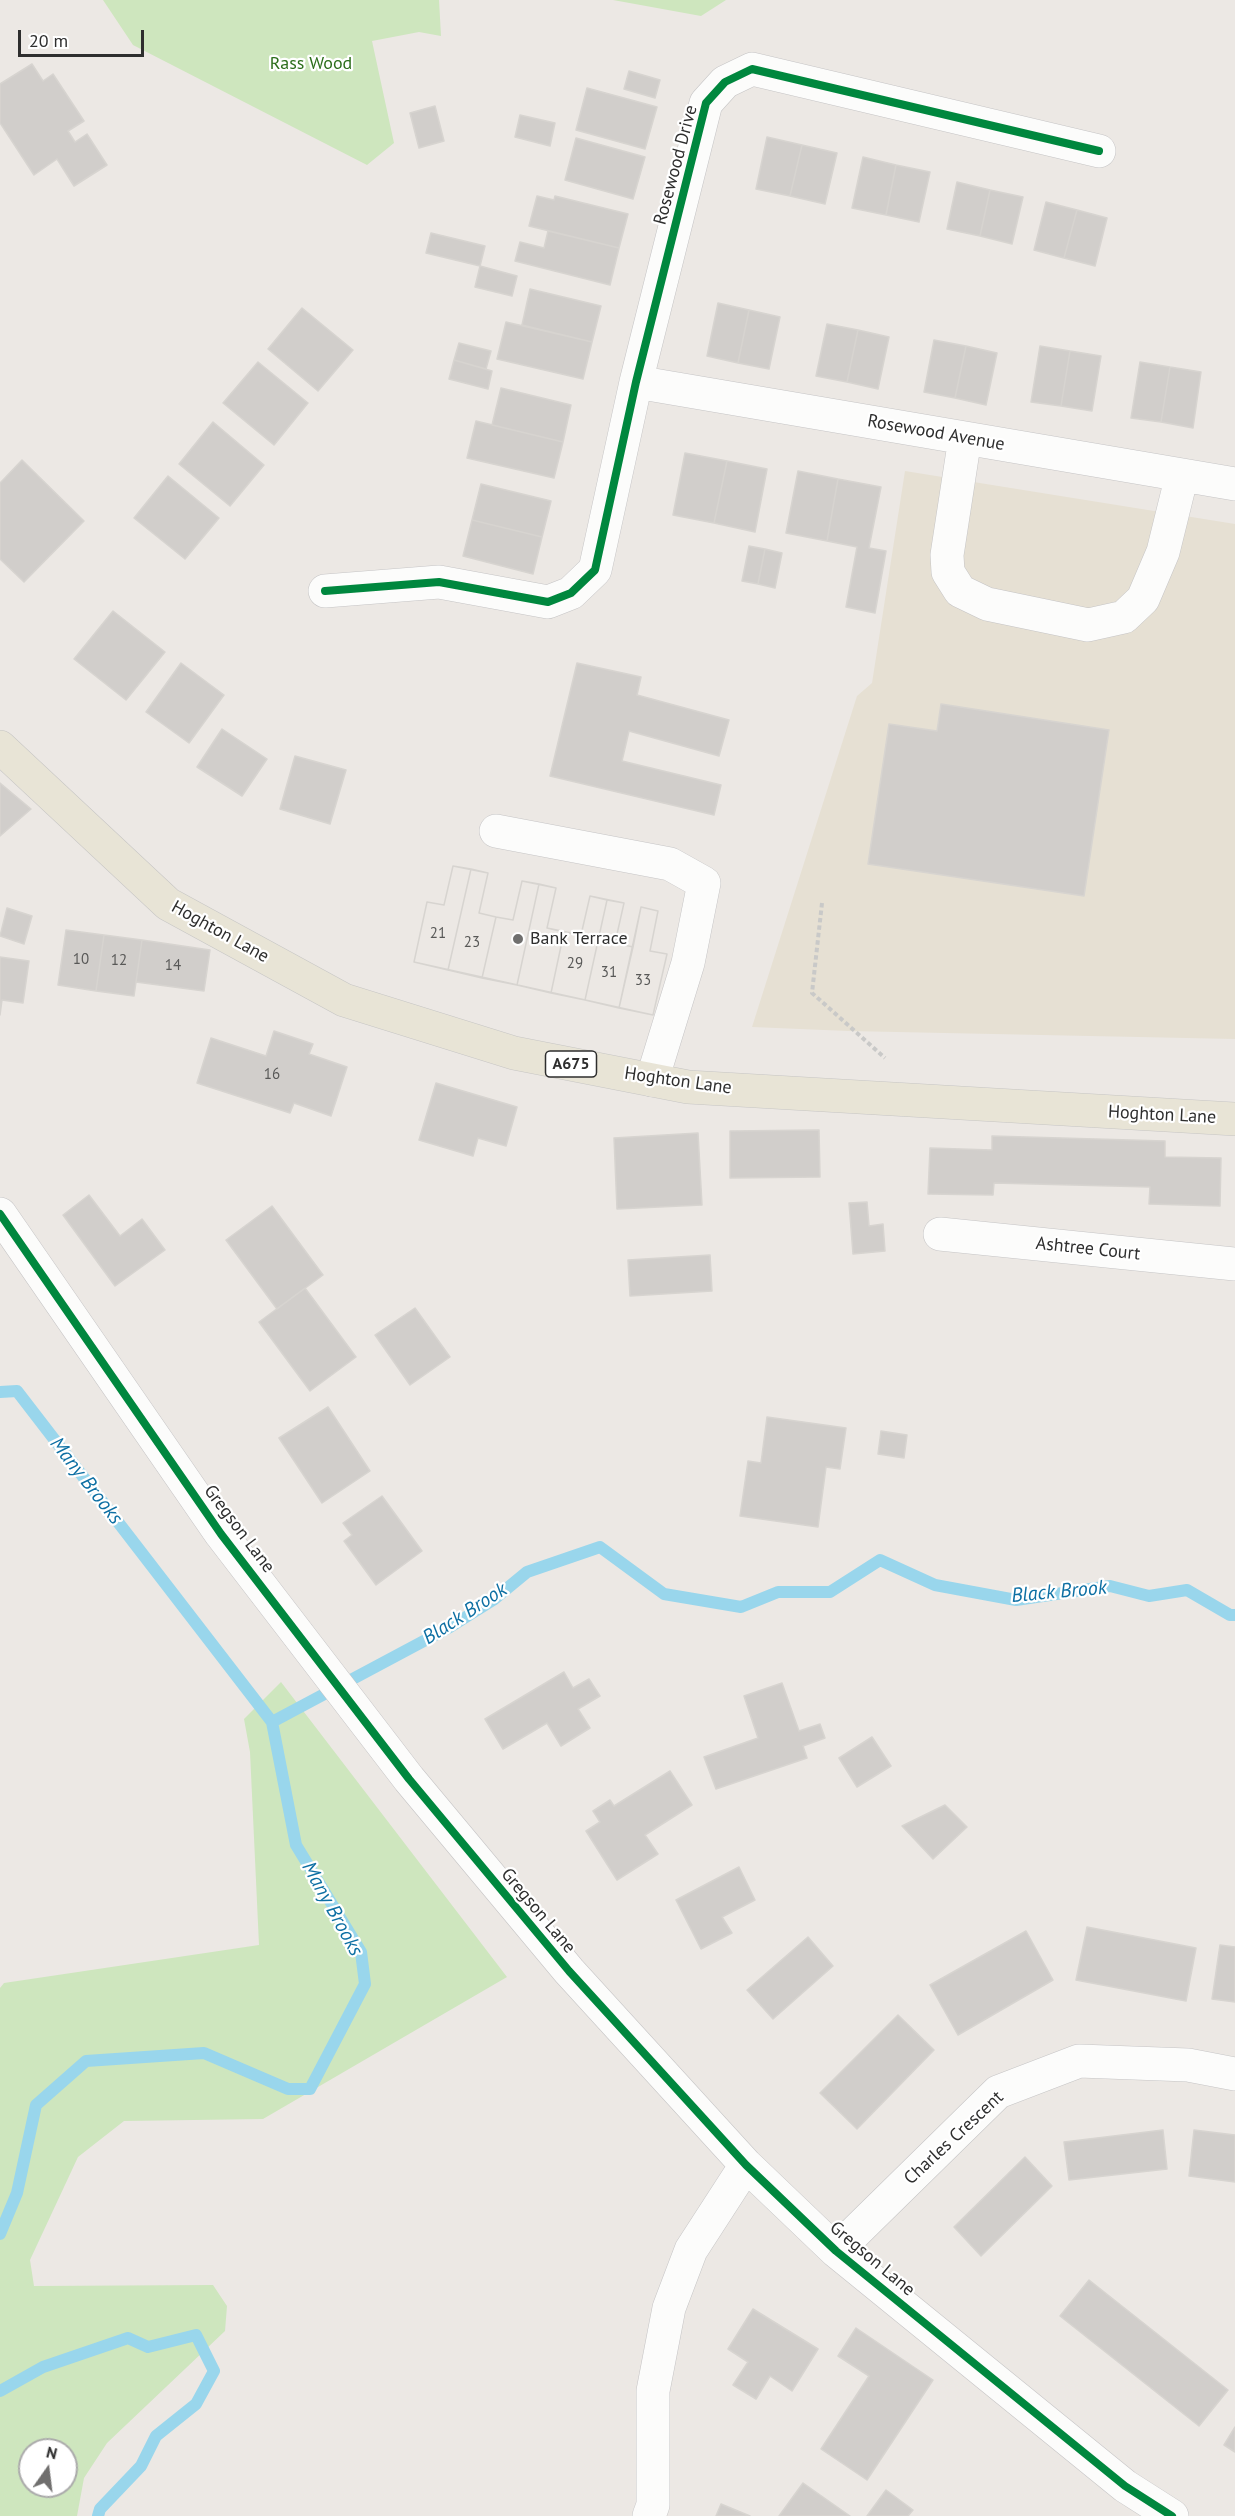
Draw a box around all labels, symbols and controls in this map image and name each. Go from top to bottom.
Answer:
scale bar [21,18,147,56]
text: 20 m [29,29,68,52]
park label: Rass Wood [270,53,352,75]
street label: Rosewood Drive [650,103,702,227]
street label: Rosewood Avenue [866,410,1006,456]
street label: Hoghton Lane [167,896,273,968]
house number: 21 [430,925,446,943]
place label: Bank Terrace [530,928,628,950]
marker: Bank Terrace [511,932,525,946]
house number: 23 [464,934,480,952]
house number: 10 [73,951,89,969]
house number: 12 [111,952,127,970]
house number: 29 [567,955,583,973]
house number: 14 [165,957,181,975]
house number: 31 [601,964,617,982]
house number: 33 [635,972,651,990]
road number: A675 [546,1051,596,1077]
street label: Hoghton Lane [623,1063,733,1099]
house number: 16 [264,1066,280,1084]
street label: Hoghton Lane [1107,1101,1217,1129]
street label: Ashtree Court [1035,1233,1141,1265]
water label: Many Brooks [45,1433,127,1529]
street label: Gregson Lane [199,1481,279,1577]
water label: Black Brook [1010,1576,1108,1608]
water label: Black Brook [418,1578,512,1650]
water label: Many Brooks [296,1858,368,1960]
street label: Gregson Lane [496,1864,580,1958]
street label: Charles Crescent [900,2087,1008,2189]
street label: Gregson Lane [825,2217,919,2301]
north arrow [18,2438,78,2498]
text: N [44,2441,59,2463]

